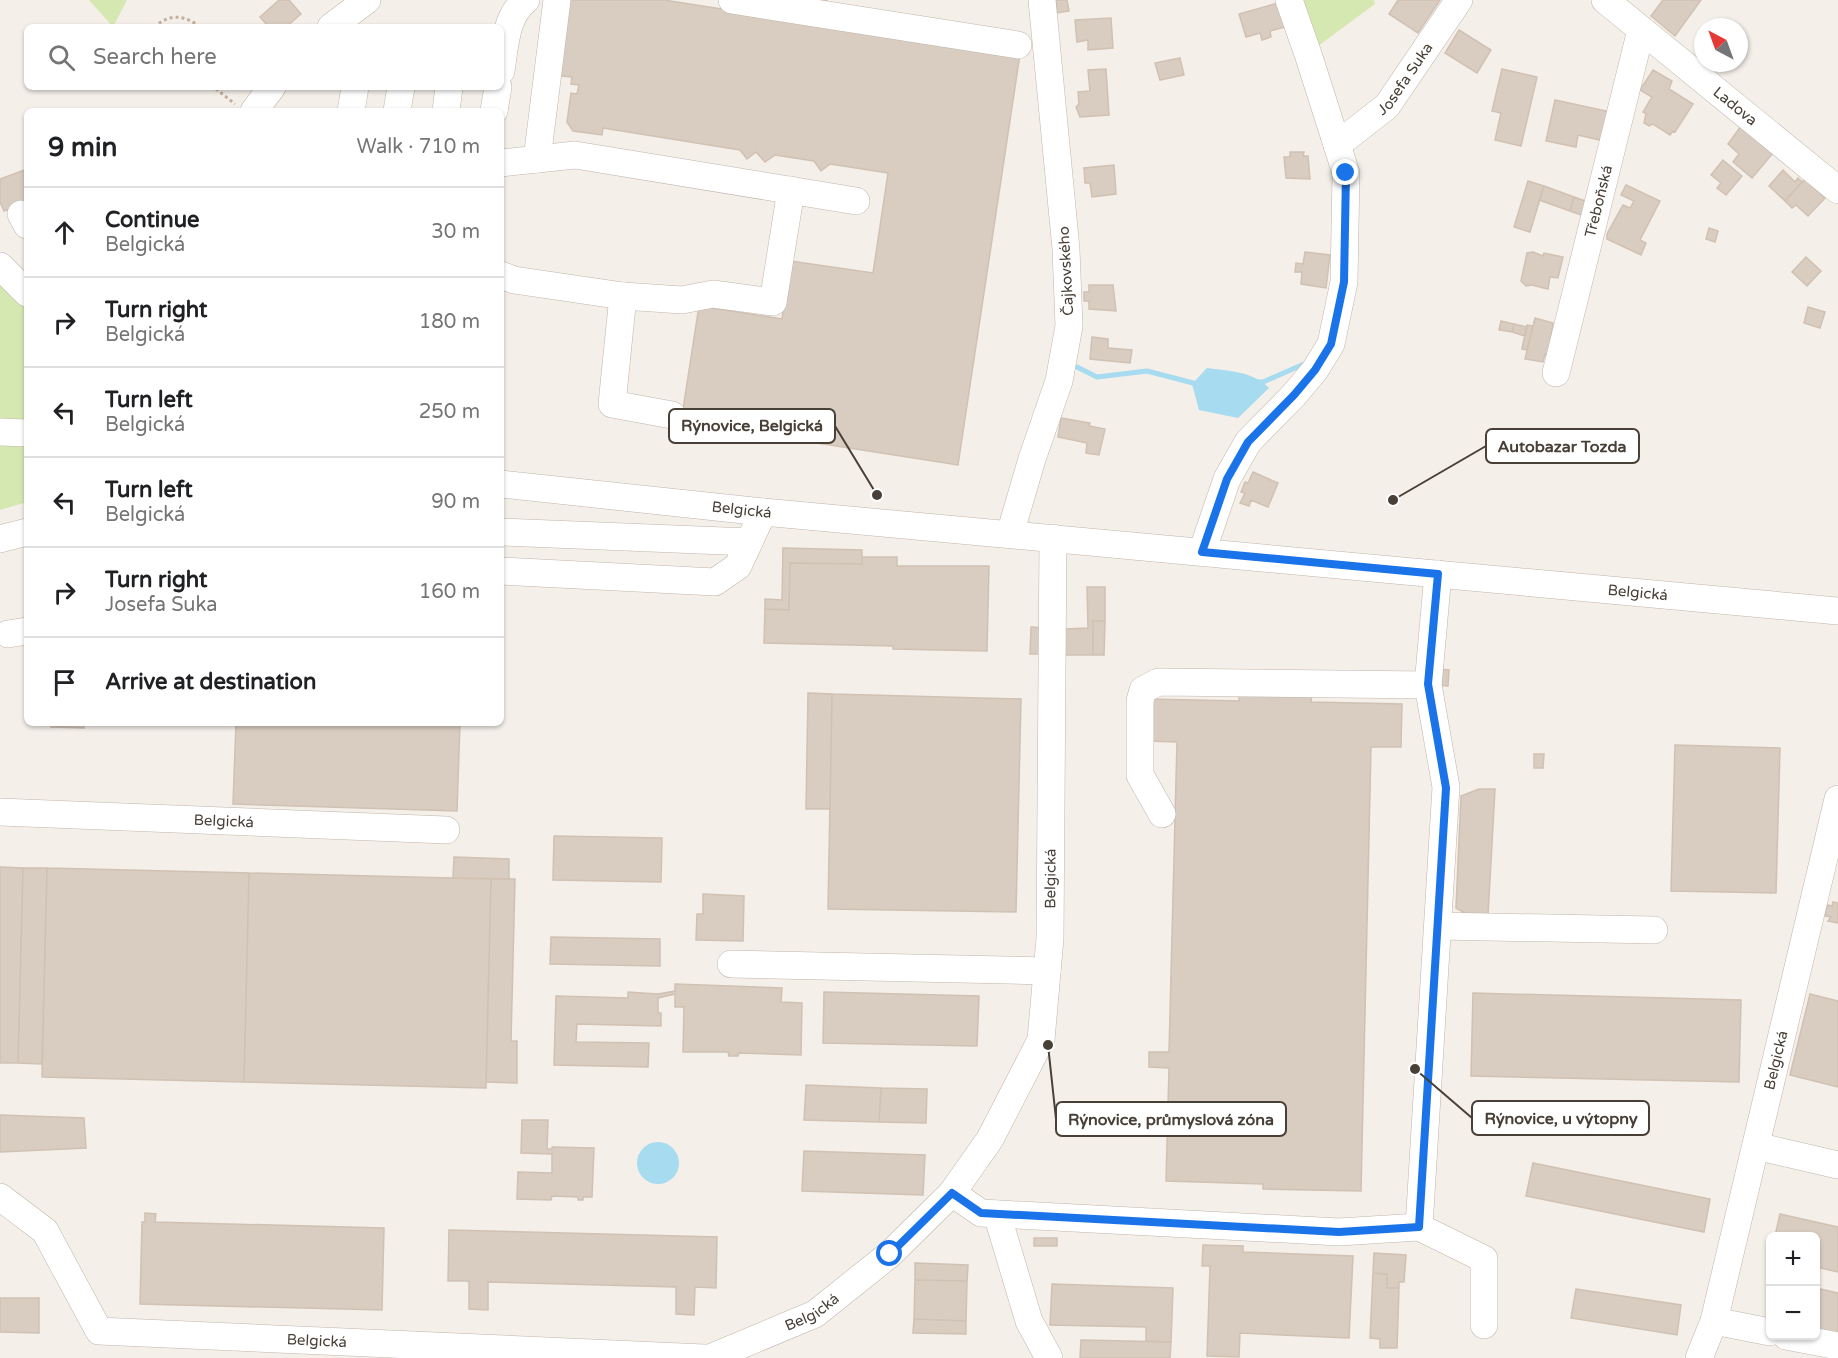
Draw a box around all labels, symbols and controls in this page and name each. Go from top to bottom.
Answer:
north arrow [1694,18,1748,72]
search box [24,24,504,90]
street label: Josefa Suka [1374,39,1436,119]
icon: search [45,41,78,74]
text: Search here [93,44,217,70]
street label: Ladova [1709,83,1761,130]
text: 9 min [48,132,117,163]
text: Walk · 710 m [357,135,480,159]
route end [1332,159,1358,185]
street label: Třeboňská [1581,163,1616,239]
text: Continue [105,207,200,233]
icon: ahead [48,216,81,249]
text: 30 m [431,220,480,244]
street label: Čajkovského [1055,226,1077,316]
text: Belgická [105,233,185,257]
text: Turn right [105,297,207,323]
icon: right [48,306,81,339]
text: 180 m [419,310,480,334]
text: Belgická [105,323,185,347]
text: Turn left [105,387,193,413]
icon: left [48,396,81,429]
text: 250 m [419,400,480,424]
callout: Rýnovice, Belgická [669,409,835,443]
text: Belgická [105,413,185,437]
text: Rýnovice, Belgická [681,416,823,436]
callout: Autobazar Tozda [1486,429,1639,463]
text: Autobazar Tozda [1497,437,1627,457]
text: Turn left [105,477,193,503]
icon: left [48,486,81,519]
text: 90 m [431,490,480,514]
street label: Belgická [711,498,772,522]
text: Belgická [105,503,185,527]
text: Turn right [105,567,207,593]
icon: right [48,576,81,609]
text: 160 m [419,580,480,604]
street label: Belgická [1607,581,1669,604]
text: Josefa Suka [105,593,217,617]
icon: arrive [48,666,81,699]
text: Arrive at destination [105,669,316,695]
street label: Belgická [193,811,254,831]
street label: Belgická [1041,848,1060,909]
street label: Belgická [1760,1029,1792,1092]
callout: Rýnovice, u výtopny [1472,1101,1649,1135]
callout: Rýnovice, průmyslová zóna [1056,1102,1286,1136]
text: Rýnovice, u výtopny [1485,1109,1638,1129]
text: Rýnovice, průmyslová zóna [1068,1110,1274,1130]
map controls [1766,1232,1820,1340]
button: + [1766,1232,1820,1286]
route start [876,1240,902,1266]
button: − [1766,1286,1820,1340]
street label: Belgická [782,1289,843,1335]
street label: Belgická [286,1330,347,1351]

